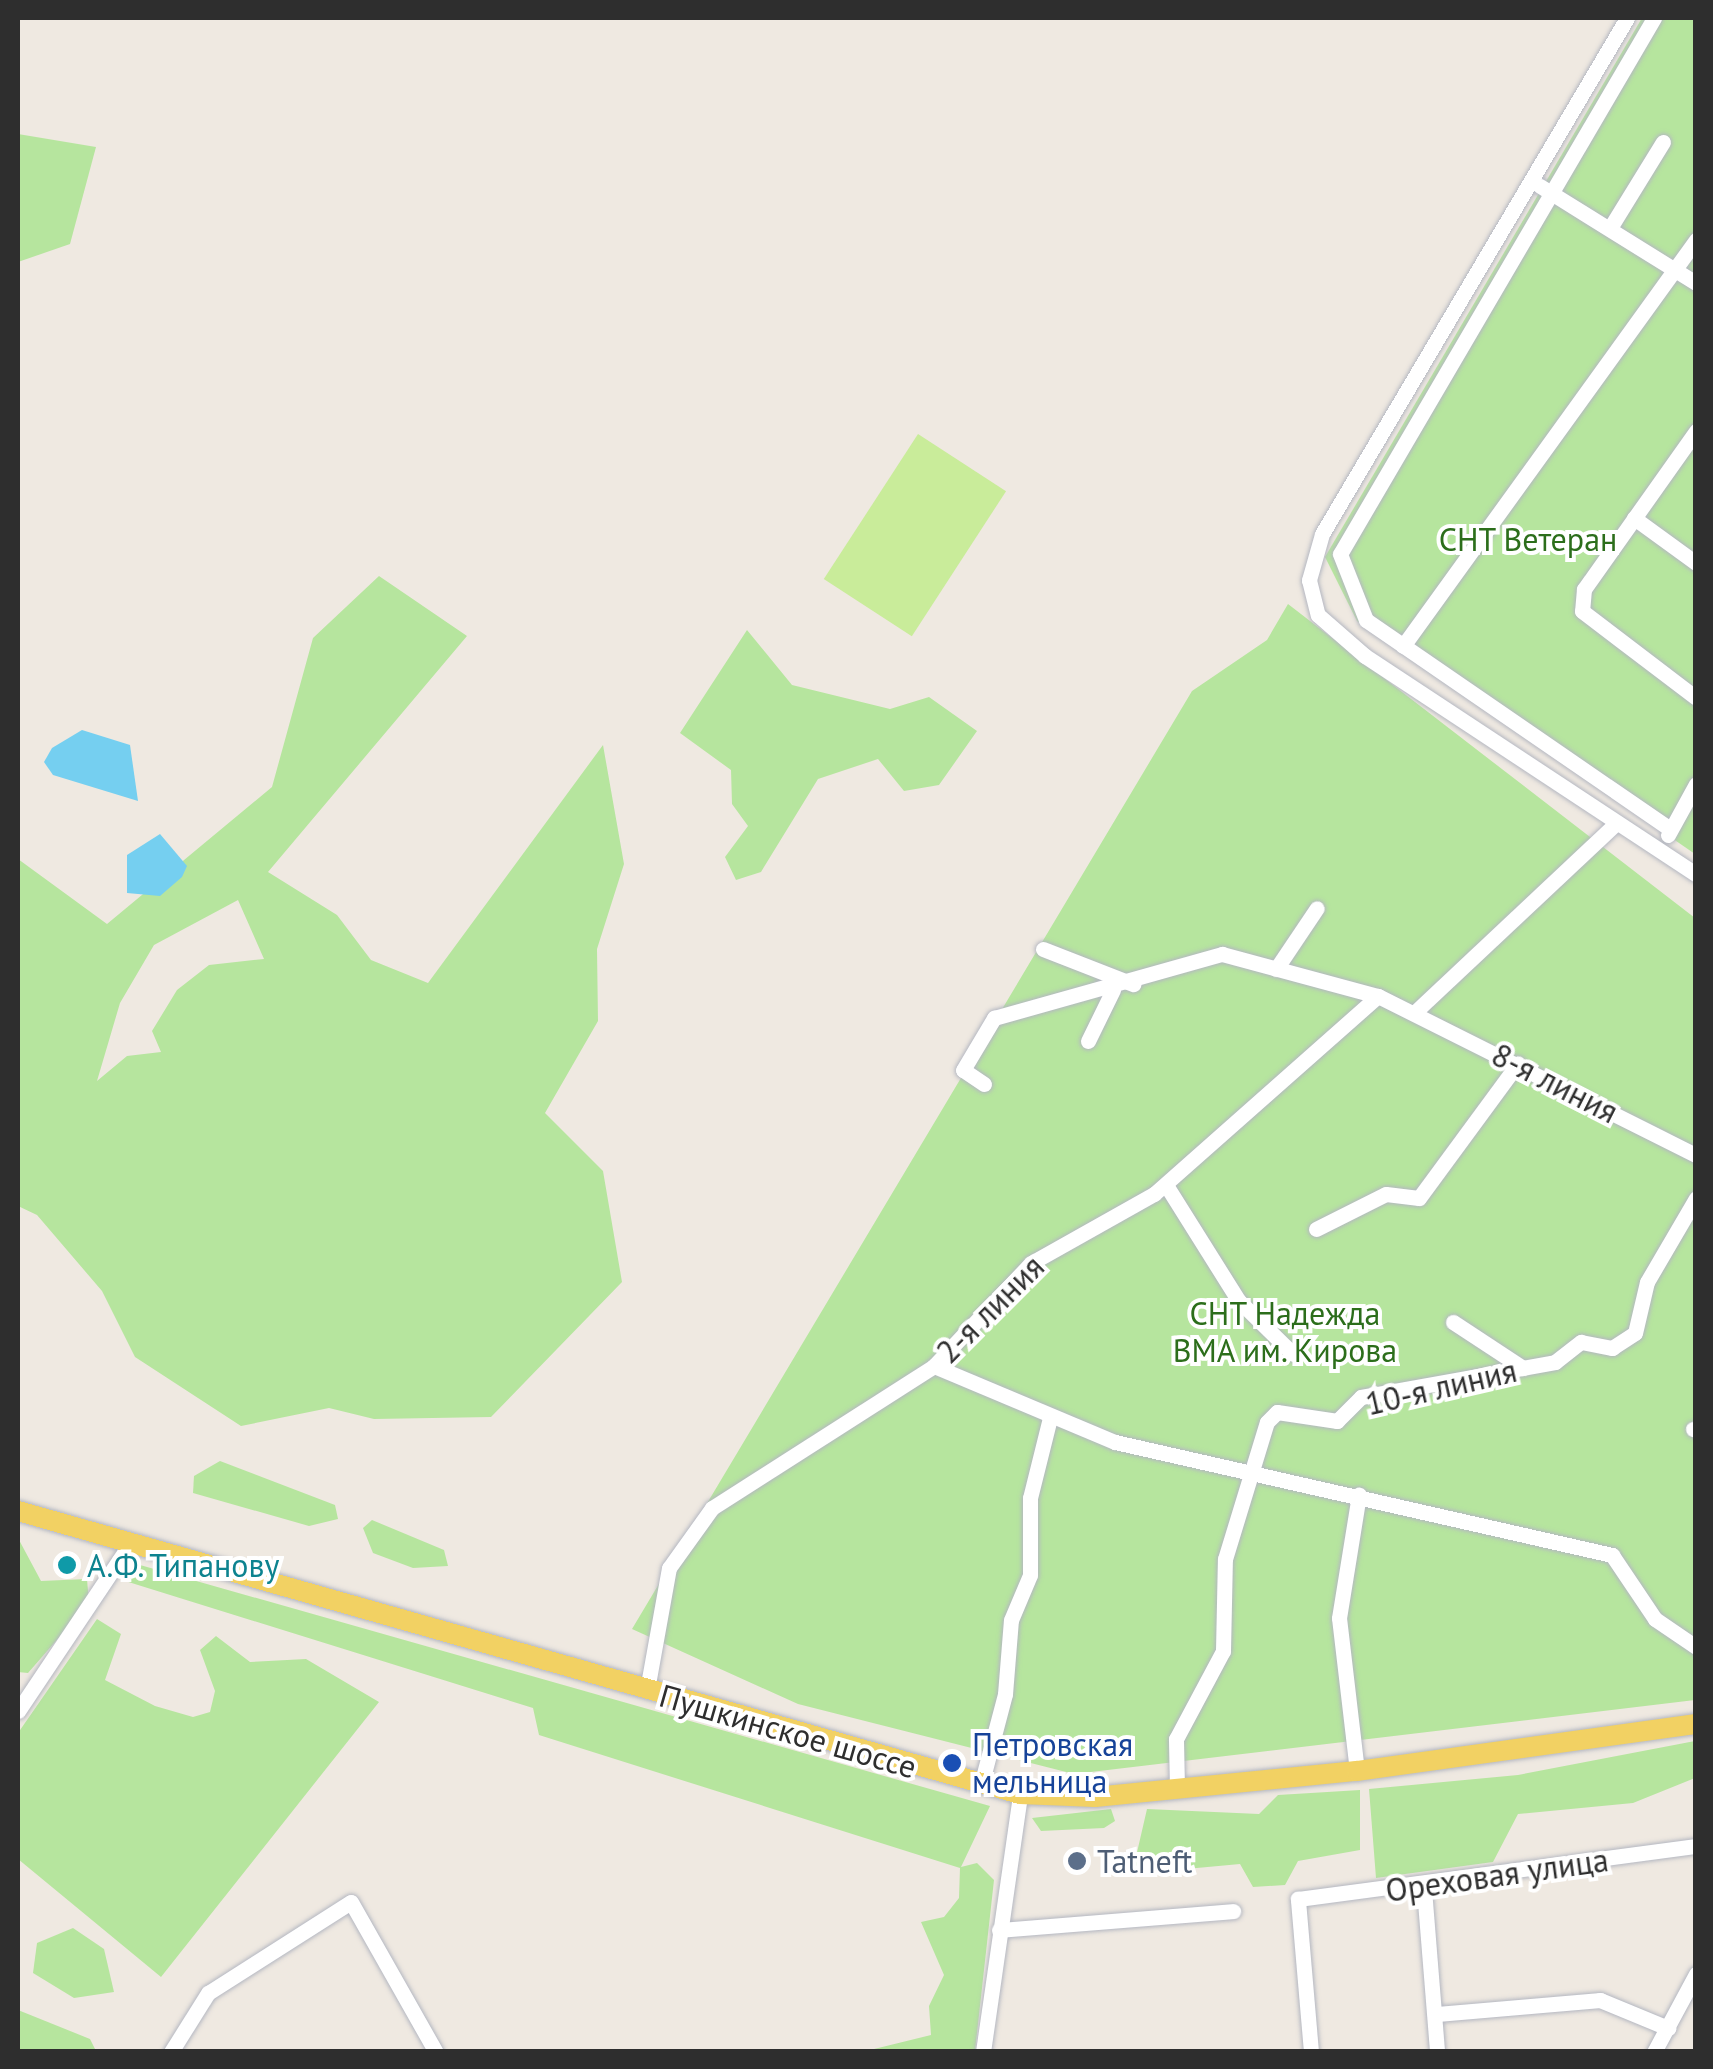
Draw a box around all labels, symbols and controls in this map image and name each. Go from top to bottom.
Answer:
park label: СНТ Ветеран [1438,520,1618,558]
street label: 8-я линия [1486,1035,1624,1131]
street label: 2-я линия [928,1247,1052,1371]
park label: СНТ Надежда ВМА им. Кирова [1171,1295,1399,1370]
street label: 10-я линия [1362,1351,1520,1423]
place label: А.Ф. Типанову [87,1546,283,1584]
marker: А.Ф. Типанову [56,1554,78,1576]
street label: Пушкинское шоссе [655,1676,921,1786]
place label: Петровская мельница [972,1726,1133,1801]
marker: Петровская мельница [941,1752,963,1774]
street label: Ореховая улица [1383,1840,1611,1910]
place label: Tatneft [1097,1842,1192,1880]
marker: Tatneft [1066,1850,1088,1872]

